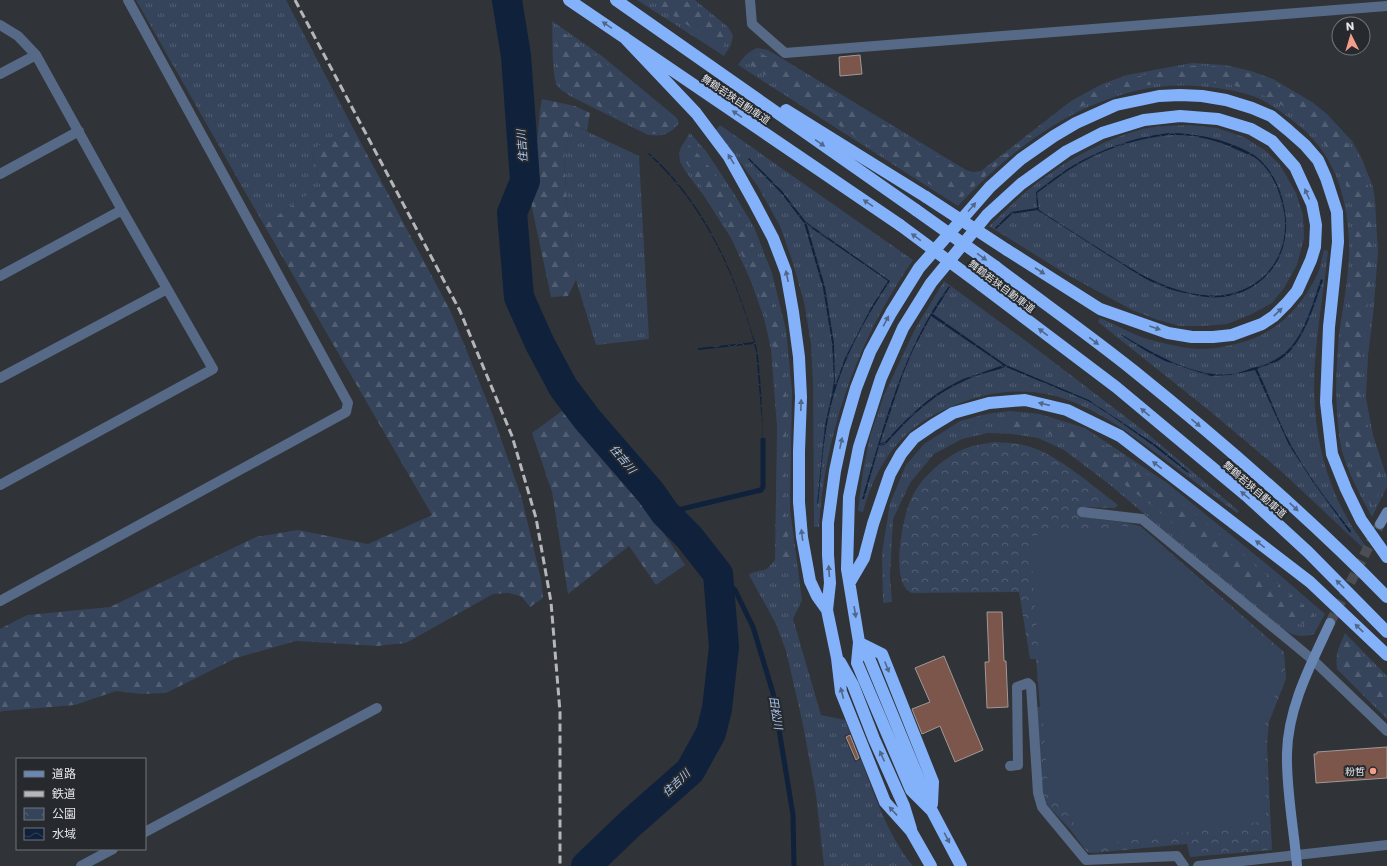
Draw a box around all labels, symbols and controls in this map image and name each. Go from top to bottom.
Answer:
north arrow [1331,16,1371,56]
text: N [1345,18,1355,34]
one-way arrow [601,21,612,29]
street label: 舞鶴若狭自動車道 [698,71,773,128]
one-way arrow [732,110,742,118]
water label: 住吉川 [513,128,531,163]
one-way arrow [815,139,825,147]
one-way arrow [727,153,734,165]
one-way arrow [1304,189,1310,200]
one-way arrow [863,199,873,207]
one-way arrow [968,201,977,212]
one-way arrow [911,233,921,241]
one-way arrow [976,253,987,261]
street label: 舞鶴若狭自動車道 [965,256,1038,316]
one-way arrow [1035,267,1045,275]
one-way arrow [783,270,789,282]
one-way arrow [1273,307,1283,316]
one-way arrow [883,315,889,327]
one-way arrow [1150,326,1162,332]
one-way arrow [1038,328,1048,336]
one-way arrow [1089,337,1100,345]
one-way arrow [798,398,804,411]
one-way arrow [1038,401,1050,407]
one-way arrow [1140,408,1151,416]
one-way arrow [1190,418,1201,427]
one-way arrow [839,436,845,449]
water label: 住吉川 [606,441,640,478]
street label: 舞鶴若狭自動車道 [1220,457,1290,521]
one-way arrow [1152,460,1163,469]
one-way arrow [1240,491,1251,500]
one-way arrow [1289,502,1299,512]
one-way arrow [799,529,805,541]
one-way arrow [1255,540,1266,548]
one-way arrow [825,565,832,577]
one-way arrow [1335,579,1345,589]
one-way arrow [852,606,858,618]
one-way arrow [1354,623,1364,633]
one-way arrow [883,661,890,673]
one-way arrow [839,686,845,698]
water label: 田松川 [766,695,787,732]
one-way arrow [879,750,885,761]
legend [16,758,146,850]
place label: 粉哲 [1345,764,1365,779]
text: 道路 [52,765,76,782]
water label: 住吉川 [659,765,694,800]
marker: 粉哲 [1368,766,1378,776]
text: 鉄道 [52,785,76,802]
text: 公園 [52,805,76,822]
one-way arrow [888,806,898,816]
text: 水域 [52,825,76,842]
one-way arrow [943,833,950,844]

